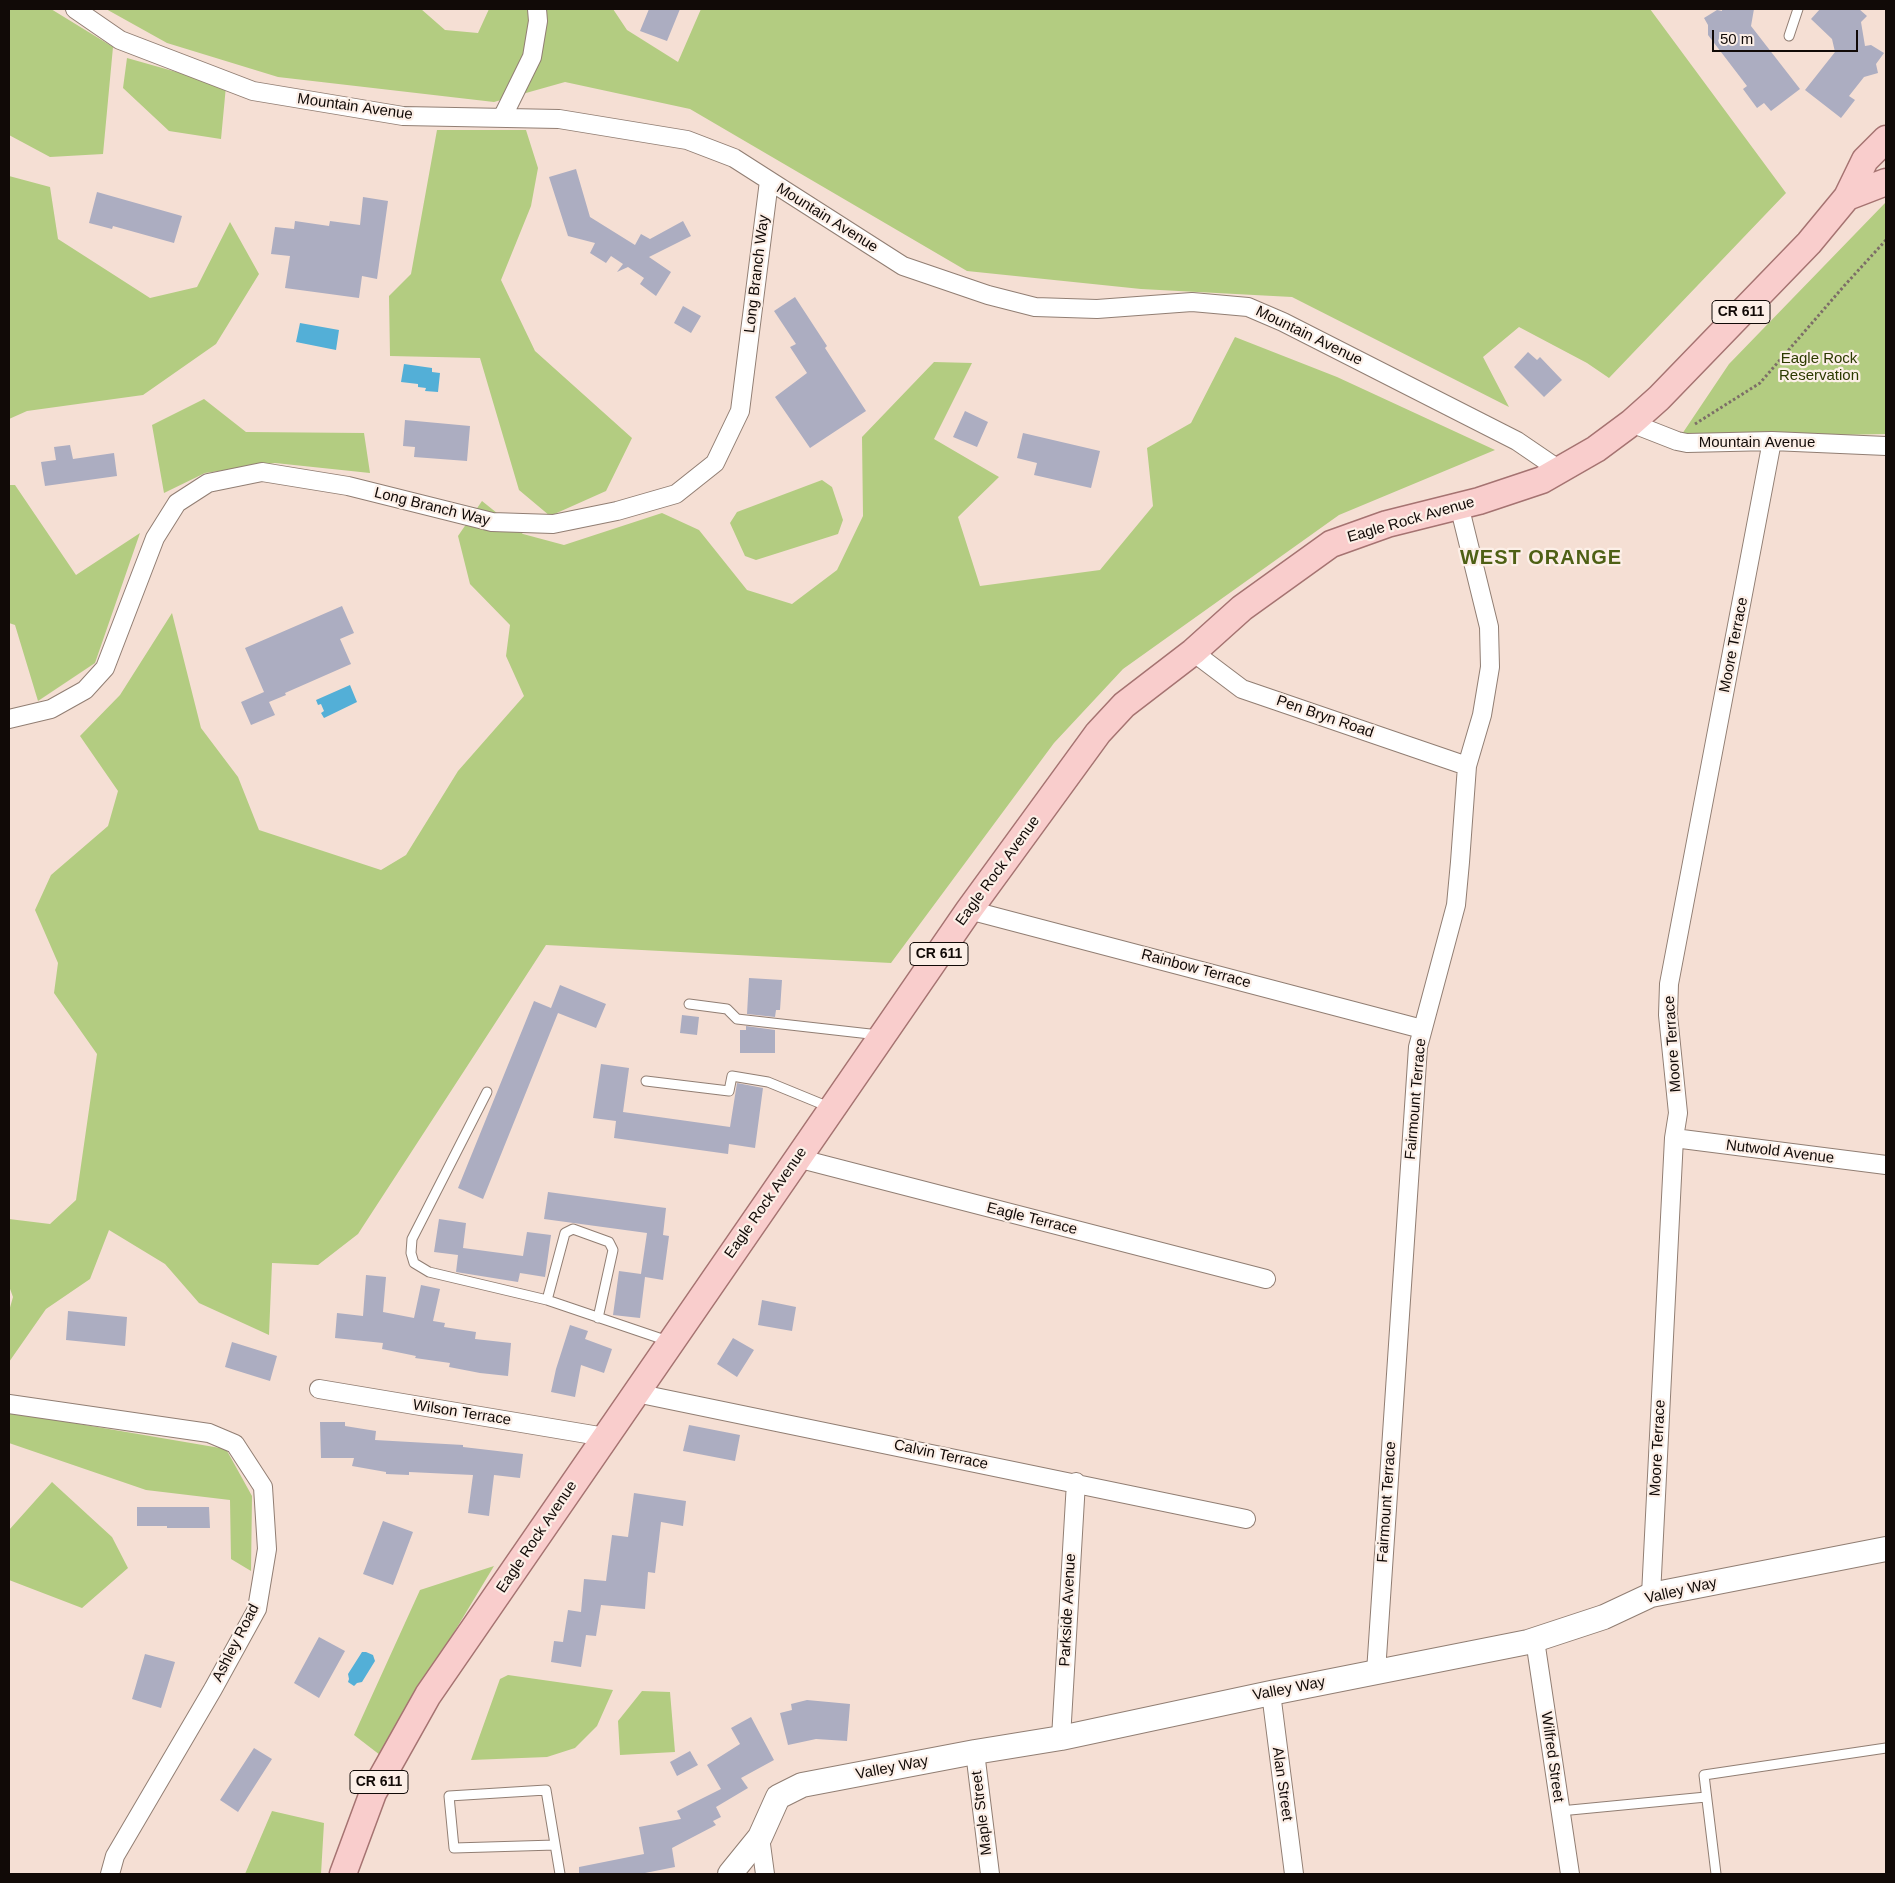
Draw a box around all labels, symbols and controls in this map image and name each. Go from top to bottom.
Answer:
scale bar [1715,20,1861,52]
text: 50 m [1720,30,1753,47]
street label: Mountain Avenue [296,90,414,124]
street label: Mountain Avenue [773,180,881,256]
street label: Long Branch Way [741,214,773,334]
road number: CR 611 [1712,300,1770,324]
street label: Mountain Avenue [1253,302,1365,370]
park label: Eagle Rock Reservation [1779,350,1859,385]
street label: Mountain Avenue [1699,434,1815,452]
street label: Long Branch Way [372,484,492,530]
street label: Eagle Rock Avenue [1345,493,1477,547]
district label: WEST ORANGE [1459,546,1623,570]
street label: Moore Terrace [1716,596,1752,694]
street label: Pen Bryn Road [1274,692,1376,742]
street label: Eagle Rock Avenue [952,813,1044,929]
road number: CR 611 [910,942,968,966]
street label: Rainbow Terrace [1139,946,1253,992]
street label: Moore Terrace [1661,995,1685,1093]
street label: Fairmount Terrace [1402,1038,1430,1160]
street label: Nutwold Avenue [1725,1136,1835,1168]
street label: Eagle Rock Avenue [721,1144,811,1262]
street label: Eagle Terrace [985,1199,1079,1239]
street label: Wilson Terrace [412,1396,512,1430]
street label: Moore Terrace [1646,1399,1670,1497]
street label: Calvin Terrace [892,1436,990,1474]
street label: Fairmount Terrace [1374,1441,1400,1563]
street label: Eagle Rock Avenue [493,1477,581,1597]
street label: Parkside Avenue [1056,1553,1080,1667]
street label: Valley Way [1643,1574,1719,1608]
street label: Ashley Road [209,1601,263,1685]
street label: Valley Way [1251,1673,1327,1705]
street label: Wilfred Street [1537,1711,1567,1803]
street label: Alan Street [1268,1746,1296,1822]
street label: Valley Way [854,1752,930,1784]
road number: CR 611 [350,1770,408,1794]
street label: Maple Street [968,1770,996,1856]

